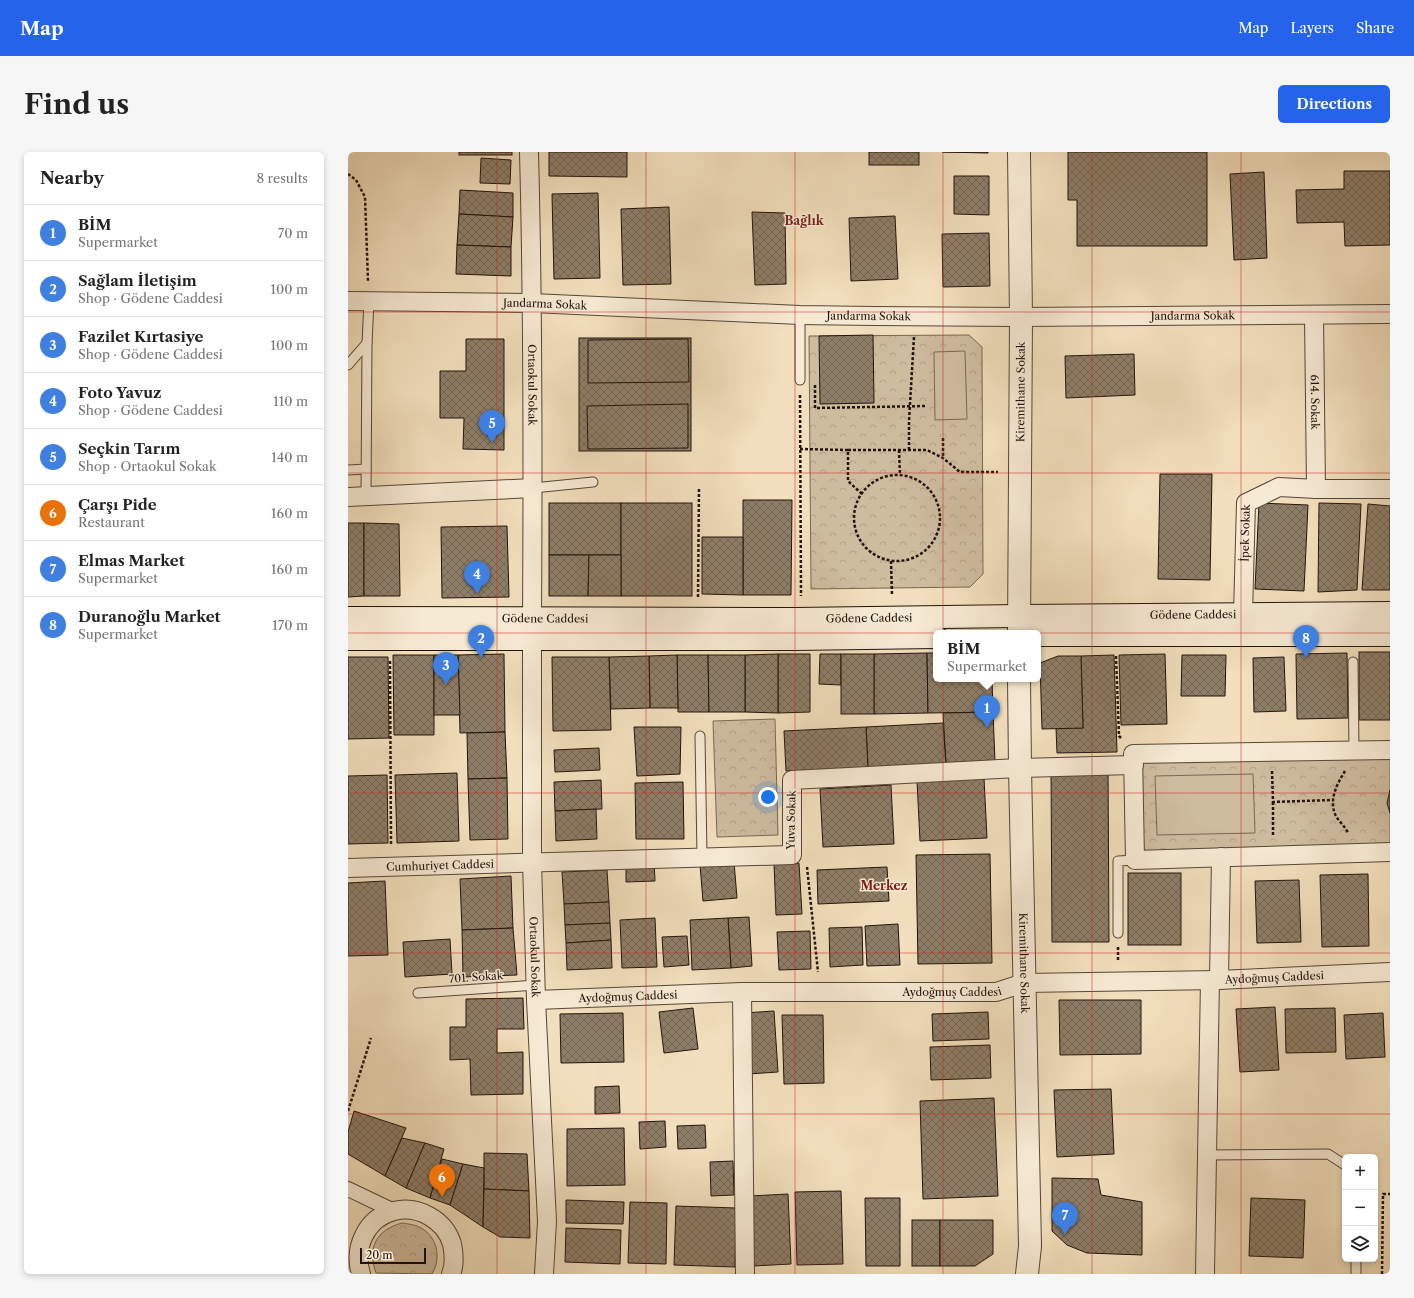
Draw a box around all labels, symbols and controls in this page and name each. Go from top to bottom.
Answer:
text: Map [20,17,64,40]
text: Map [1238,19,1268,37]
text: Layers [1290,19,1334,37]
text: Share [1356,19,1394,37]
button: Directions [1278,85,1390,123]
text: Find us [24,87,129,121]
text: Nearby [40,168,104,188]
text: 8 results [256,170,308,186]
district label: Bağlık [784,213,825,228]
text: BİM [78,215,111,234]
text: 1 [50,225,56,241]
text: 70 m [278,225,308,241]
text: Supermarket [78,234,158,250]
text: Sağlam İletişim [78,271,197,290]
text: 2 [49,281,57,297]
text: 100 m [270,281,308,297]
text: Shop · Gödene Caddesi [78,290,223,306]
street label: Jandarma Sokak [501,296,588,312]
street label: Jandarma Sokak [825,308,911,323]
street label: Jandarma Sokak [1149,308,1235,323]
text: Fazilet Kırtasiye [78,327,204,346]
text: 3 [49,337,57,353]
text: 100 m [270,337,308,353]
street label: Kiremithane Sokak [1013,341,1028,442]
street label: Ortaokul Sokak [525,344,540,426]
text: Shop · Gödene Caddesi [78,346,223,362]
street label: 614. Sokak [1308,374,1322,430]
text: Foto Yavuz [78,383,162,402]
text: 4 [49,393,57,409]
text: 110 m [273,393,308,409]
text: Shop · Gödene Caddesi [78,402,223,418]
pin: 5 [479,410,505,443]
text: Seçkin Tarım [78,439,180,458]
text: 5 [49,449,57,465]
text: 140 m [271,449,308,465]
text: Shop · Ortaokul Sokak [78,458,216,474]
text: Çarşı Pide [78,495,157,514]
street label: İpek Sokak [1236,503,1253,562]
text: 6 [49,505,57,521]
text: 160 m [271,505,308,521]
text: Restaurant [78,514,145,530]
text: Elmas Market [78,551,185,570]
text: 7 [50,561,56,577]
text: 160 m [271,561,308,577]
pin: 4 [464,561,490,594]
text: Supermarket [78,570,158,586]
text: Duranoğlu Market [78,607,221,626]
street label: Gödene Caddesi [1150,607,1237,622]
street label: Gödene Caddesi [826,610,913,626]
street label: Gödene Caddesi [502,611,589,626]
text: 8 [49,617,57,633]
text: 170 m [272,617,308,633]
pin: 2 [468,625,494,658]
pin: 8 [1293,625,1319,658]
text: Supermarket [78,626,158,642]
popup [933,630,1041,682]
text: BİM [947,639,980,658]
pin: 3 [433,652,459,685]
text: Supermarket [947,658,1027,674]
pin: 1 [974,695,1000,728]
your location [758,787,778,807]
street label: Yuva Sokak [783,790,799,851]
street label: Cumhuriyet Caddesi [386,857,495,874]
district label: Merkez [860,878,908,893]
street label: Kiremithane Sokak [1016,913,1032,1014]
street label: Ortaokul Sokak [527,916,543,998]
street label: 701. Sokak [448,968,504,986]
street label: Aydoğmuş Caddesi [1223,968,1325,987]
street label: Aydoğmuş Caddesi [901,983,1004,999]
street label: Aydoğmuş Caddesi [577,987,678,1005]
map controls [1342,1154,1378,1262]
button: + [1342,1154,1378,1190]
pin: 6 [429,1164,455,1197]
button: − [1342,1190,1378,1226]
pin: 7 [1052,1202,1078,1235]
button: layers [1342,1226,1378,1262]
scale bar [360,1246,426,1265]
text: 20 m [366,1248,392,1262]

